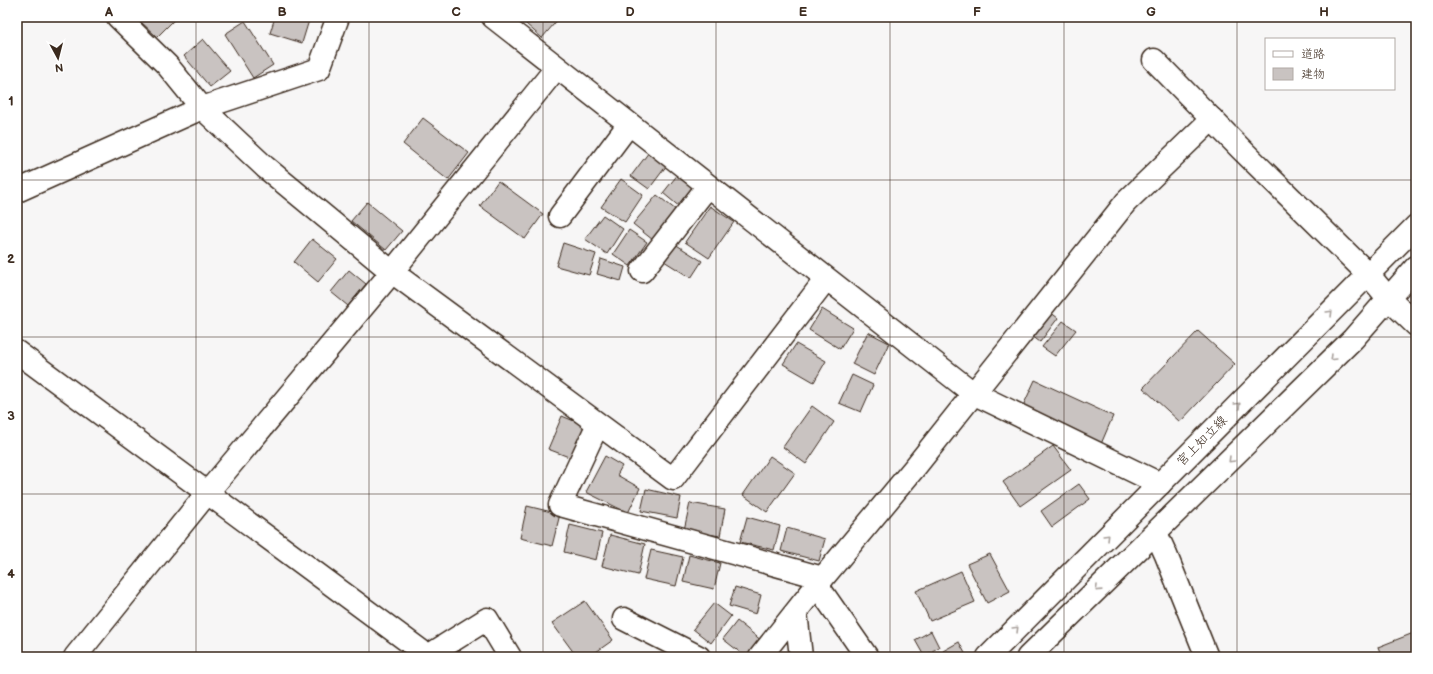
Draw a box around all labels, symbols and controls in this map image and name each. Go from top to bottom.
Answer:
text: A [104,4,113,20]
text: B [277,4,287,20]
text: C [451,4,461,20]
text: D [625,4,635,20]
text: E [799,4,808,20]
text: F [973,4,981,20]
text: G [1146,4,1156,20]
text: H [1319,4,1329,20]
north arrow [38,38,78,78]
legend [1265,38,1395,90]
text: 道路 [1301,47,1325,62]
text: N [54,60,64,74]
text: 建物 [1301,67,1325,82]
text: 1 [8,93,14,109]
text: 2 [7,251,15,267]
one-way arrow [1325,310,1333,318]
one-way arrow [1330,353,1338,361]
one-way arrow [1233,402,1241,410]
text: 3 [7,408,15,424]
street label: 宮上知立線 [1173,412,1231,470]
one-way arrow [1228,455,1236,462]
one-way arrow [1102,534,1110,542]
text: 4 [7,566,15,582]
one-way arrow [1095,584,1103,592]
one-way arrow [1011,626,1018,634]

